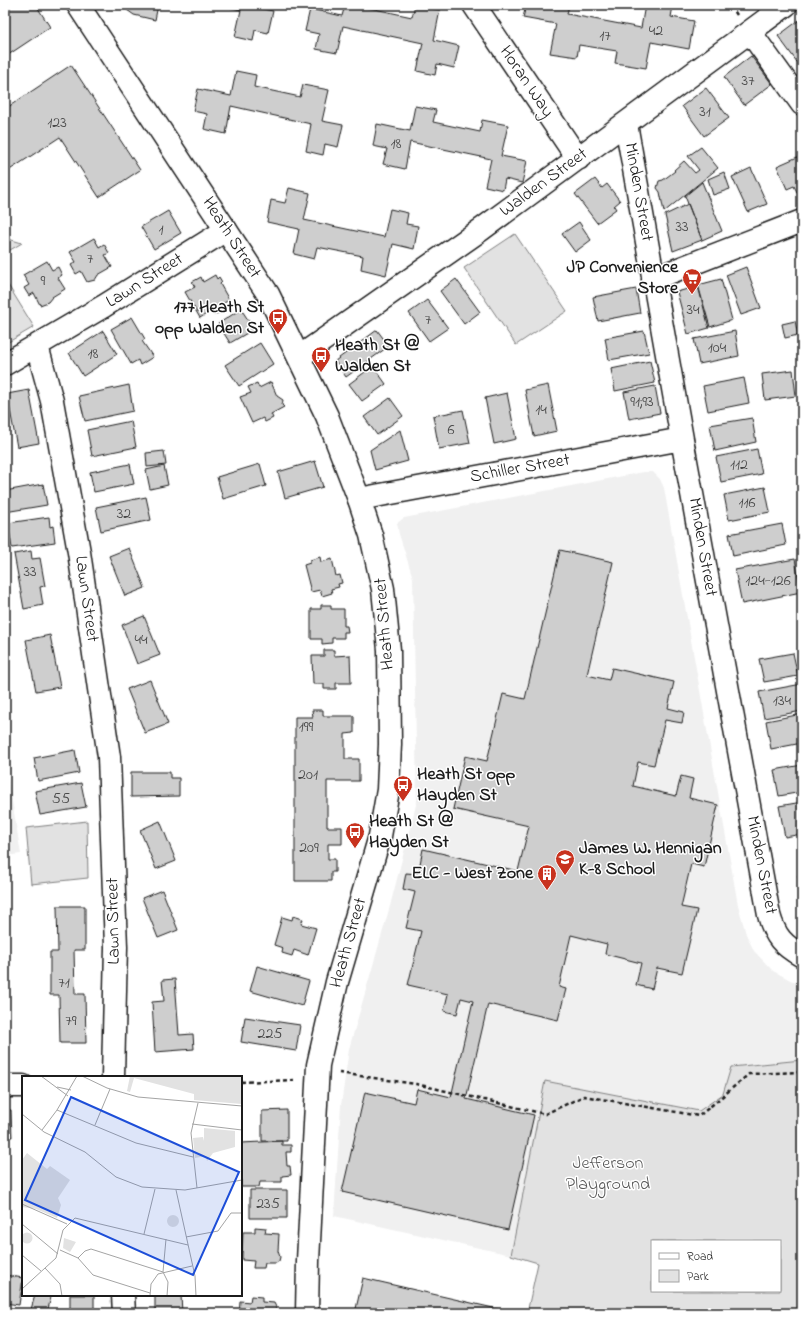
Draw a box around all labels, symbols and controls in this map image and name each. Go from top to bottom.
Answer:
house number: 42 [649,19,663,43]
house number: 17 [599,24,611,48]
street label: Horan Way [492,41,560,123]
house number: 37 [741,69,755,93]
house number: 31 [699,100,711,124]
house number: 123 [47,111,67,135]
house number: 18 [390,132,402,156]
street label: Minden Street [617,141,659,243]
street label: Walden Street [494,142,594,224]
street label: Heath Street [195,192,267,284]
house number: 33 [675,215,689,239]
house number: 1 [158,218,164,242]
house number: 7 [87,247,94,271]
street label: Lawn Street [101,247,189,315]
place label: JP Convenience Store [567,255,679,302]
supermarket icon: JP Convenience Store [681,267,703,295]
house number: 9 [41,269,46,293]
place label: 177 Heath St opp Walden St [155,295,265,342]
house number: 34 [686,298,700,322]
bus stop icon: 177 Heath St opp Walden St [267,307,289,335]
house number: 7 [425,308,432,332]
place label: Heath St @ Walden St [335,333,419,380]
house number: 104 [708,336,727,360]
house number: 18 [87,342,99,366]
bus stop icon: Heath St @ Walden St [310,345,332,373]
house number: 91;93 [630,390,654,414]
house number: 14 [535,398,547,422]
house number: 6 [447,418,455,442]
street label: Schiller Street [468,447,572,491]
house number: 112 [730,453,748,477]
house number: 116 [738,491,756,515]
street label: Minden Street [681,496,723,598]
house number: 32 [117,502,131,526]
street label: Lawn Street [67,554,105,644]
house number: 33 [23,560,37,584]
house number: 124-126 [745,569,791,593]
street label: Heath Street [368,577,402,671]
house number: 44 [134,628,148,652]
house number: 134 [773,689,792,713]
house number: 199 [299,715,314,739]
place label: Heath St opp Hayden St [417,762,516,810]
house number: 201 [298,763,318,787]
bus stop icon: Heath St opp Hayden St [392,774,414,802]
house number: 55 [52,787,70,811]
place label: Heath St @ Hayden St [369,809,453,857]
street label: Minden Street [739,813,783,917]
bus stop icon: Heath St @ Hayden St [344,821,366,849]
house number: 209 [299,836,319,860]
place label: James W. Hennigan K-8 School [579,836,722,883]
school or university icon: James W. Hennigan K-8 School [554,848,576,876]
place label: ELC - West Zone [412,861,534,887]
building icon: ELC - West Zone [536,863,558,891]
street label: Lawn Street [100,877,128,965]
street label: Heath Street [324,895,374,991]
house number: 71 [58,971,70,995]
house number: 79 [65,1009,77,1033]
house number: 225 [257,1022,283,1046]
inset map [22,1076,242,1296]
park label: Jefferson Playground [566,1151,650,1199]
house number: 235 [256,1192,280,1216]
legend [651,1240,781,1292]
text: Road [687,1248,713,1266]
text: Park [687,1268,709,1286]

